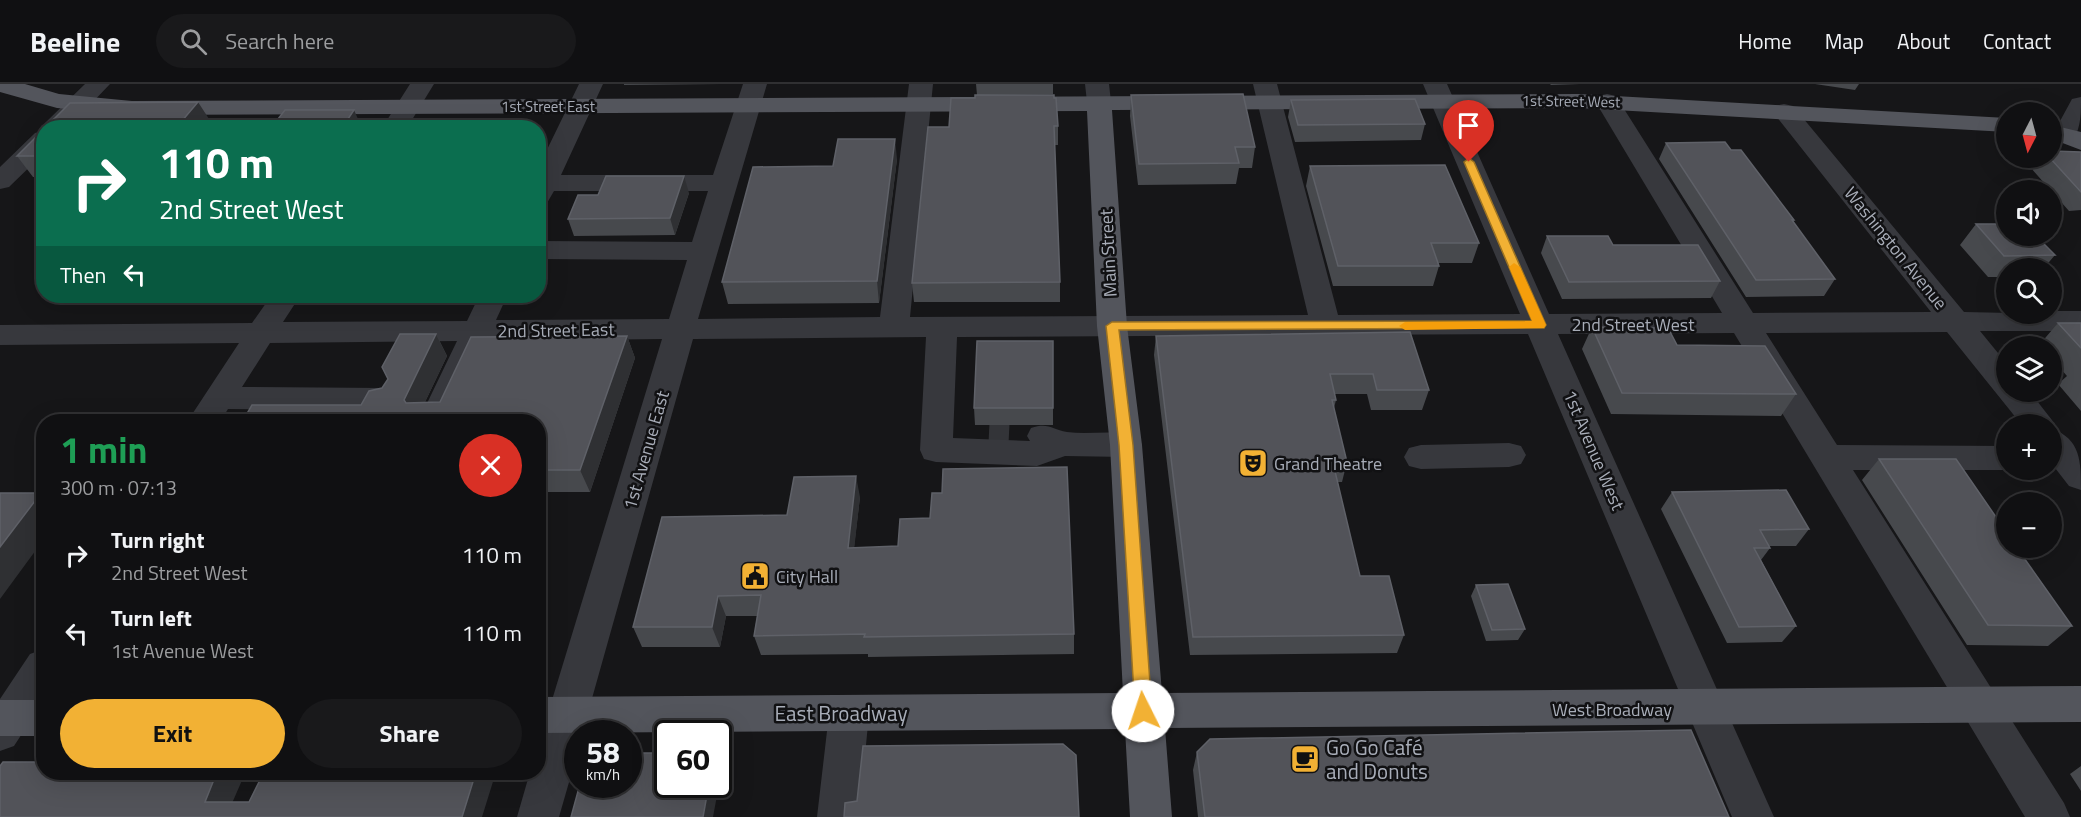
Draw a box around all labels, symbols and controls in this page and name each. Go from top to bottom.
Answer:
search box [156,14,576,68]
text: Beeline [30,20,120,63]
text: Search here [225,24,334,58]
icon: search [177,25,210,58]
text: Home [1738,25,1792,57]
text: Map [1825,25,1864,57]
text: About [1897,25,1950,57]
text: Contact [1983,25,2051,57]
street label: 1st Street West [1521,89,1621,113]
street label: 1st Street East [501,95,596,118]
pin [1443,100,1494,162]
north arrow [1996,102,2062,168]
map controls [1996,102,2062,558]
icon: arrive [1452,109,1485,142]
text: 110 m [159,130,274,194]
icon: right [60,144,138,222]
button: sound [1996,180,2062,246]
street label: Washington Avenue [1838,181,1954,315]
text: 2nd Street West [159,188,343,229]
street label: Main Street [1092,208,1124,298]
text: Then [60,258,106,292]
icon: left [118,258,151,291]
button: search [1996,258,2062,324]
street label: 2nd Street West [1572,311,1695,338]
street label: 2nd Street East [497,315,616,345]
button: layers [1996,336,2062,402]
street label: 1st Avenue West [1556,386,1632,515]
street label: 1st Avenue East [616,387,676,513]
button: + [1996,414,2062,480]
text: 1 min [60,422,147,477]
button: close [459,434,522,497]
theatre icon: Grand Theatre [1237,447,1269,479]
place label: Grand Theatre [1274,450,1382,477]
text: 300 m · 07:13 [60,472,177,503]
button: − [1996,492,2062,558]
text: Turn right [111,523,205,557]
text: 110 m [462,538,522,572]
icon: right [60,539,93,572]
text: 2nd Street West [111,557,248,588]
public building icon: City Hall [739,560,771,592]
place label: City Hall [776,563,838,590]
text: Turn left [111,601,192,635]
text: 110 m [462,616,522,650]
icon: left [60,617,93,650]
text: 1st Avenue West [111,635,254,666]
position arrow [1111,679,1175,743]
street label: West Broadway [1552,696,1672,723]
street label: East Broadway [774,697,908,729]
button: Exit [60,699,285,768]
button: Share [297,699,522,768]
speed limit sign: 60 [654,720,732,798]
text: 58 [586,729,620,775]
place label: Go Go Café and Donuts [1326,731,1428,787]
cafe icon: Go Go Café and Donuts [1289,743,1321,775]
text: km/h [586,763,620,786]

